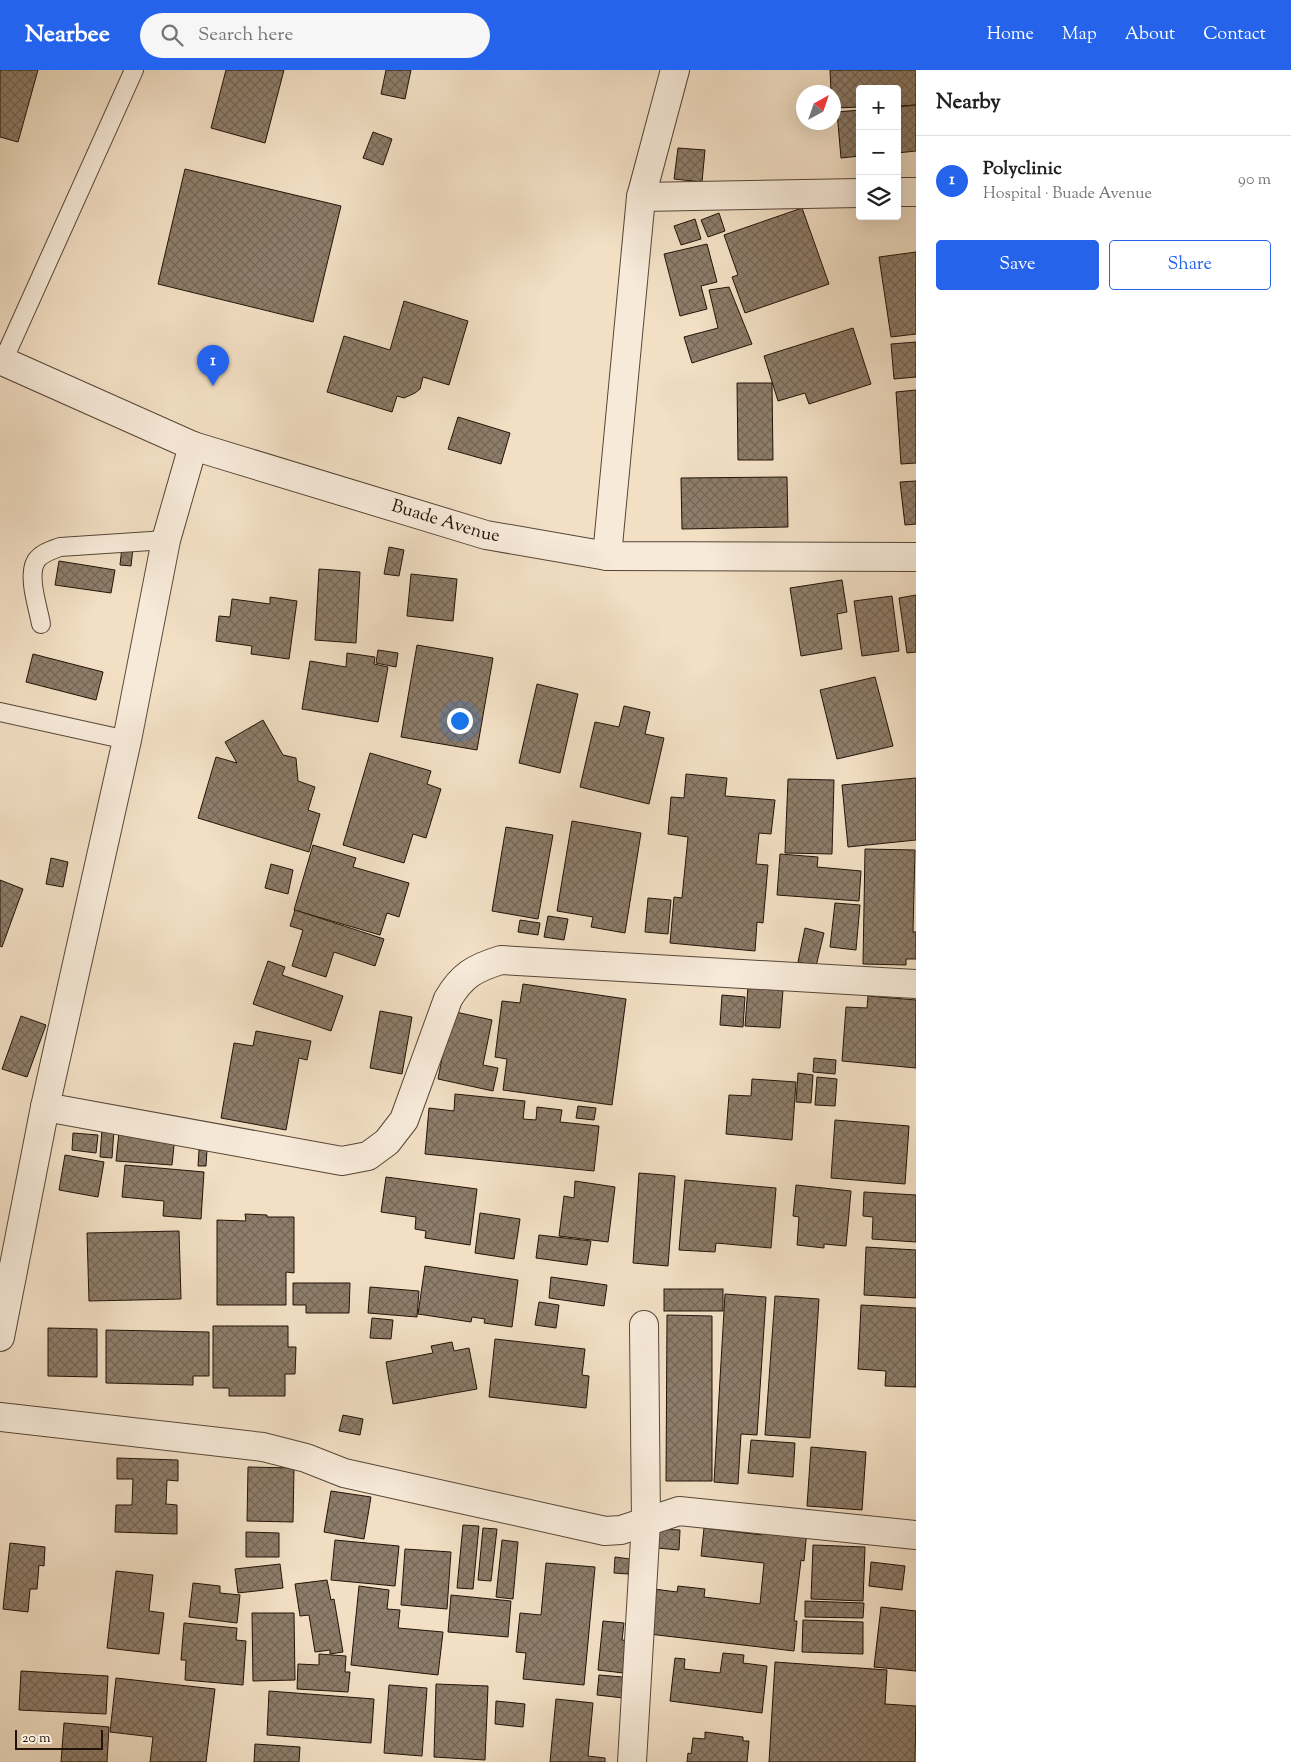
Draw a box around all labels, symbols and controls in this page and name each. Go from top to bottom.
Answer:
search box [140,13,490,58]
text: Nearbee [25,18,110,52]
icon: search [158,21,186,49]
text: Search here [198,22,293,49]
text: Home [987,22,1034,48]
text: Map [1062,22,1097,48]
text: About [1125,22,1175,48]
text: Contact [1203,22,1266,48]
north arrow [796,85,841,130]
map controls [856,85,901,220]
button: + [856,85,901,130]
text: Nearby [936,88,1001,118]
button: − [856,130,901,175]
text: Polyclinic [983,156,1062,183]
text: 1 [949,169,955,192]
text: 90 m [1238,169,1271,192]
button: layers [856,175,901,220]
text: Hospital · Buade Avenue [983,183,1152,206]
button: Save [936,240,1099,290]
button: Share [1109,240,1271,290]
pin: 1 [197,345,229,386]
street label: Buade Avenue [388,494,502,550]
your location [447,708,473,734]
scale bar [15,1727,102,1750]
text: 20 m [22,1729,51,1749]

